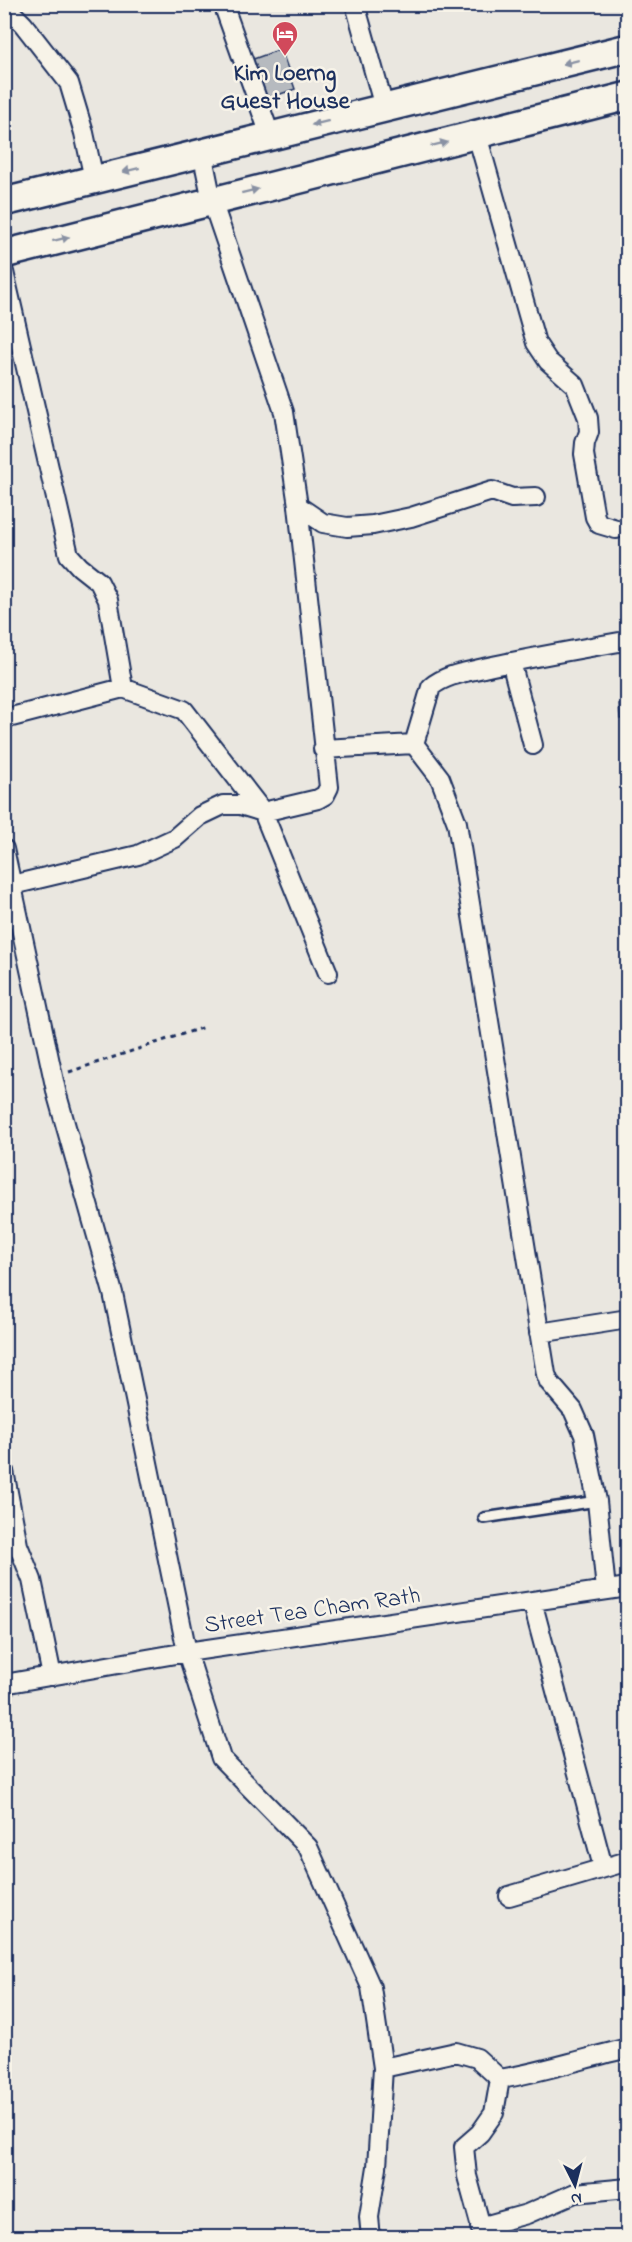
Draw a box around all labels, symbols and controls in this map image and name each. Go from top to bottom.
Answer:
hotel icon: Kim Loerng Guest House [270,19,300,57]
place label: Kim Loerng Guest House [221,57,351,120]
one-way arrow [561,57,580,67]
one-way arrow [311,119,329,129]
one-way arrow [430,139,449,149]
one-way arrow [122,165,140,175]
one-way arrow [241,186,259,196]
one-way arrow [52,234,70,244]
street label: Street Tea Cham Rath [202,1579,423,1644]
north arrow [545,2155,605,2215]
text: N [570,2185,583,2210]

